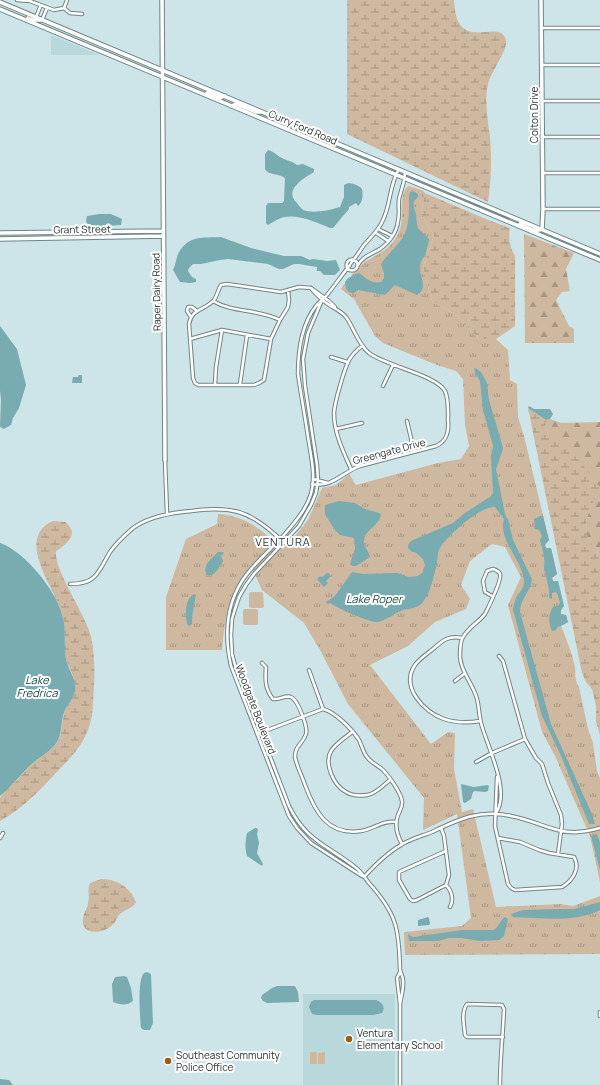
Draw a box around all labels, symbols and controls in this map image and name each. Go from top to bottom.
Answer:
street label: Colton Drive [527,87,541,143]
street label: Curry Ford Road [266,106,340,148]
street label: Grant Street [53,222,111,236]
street label: Raper Dairy Road [148,253,164,331]
street label: Greengate Drive [351,435,427,467]
district label: VENTURA [255,534,311,549]
water label: Lake Roper [346,591,404,606]
street label: Woodgate Boulevard [232,662,280,756]
water label: Lake Fredrica [16,672,58,700]
place label: Ventura Elementary School [357,1026,443,1052]
marker: Ventura Elementary School [344,1034,354,1044]
place label: Southeast Community Police Office [176,1048,281,1074]
marker: Southeast Community Police Office [163,1056,173,1066]

